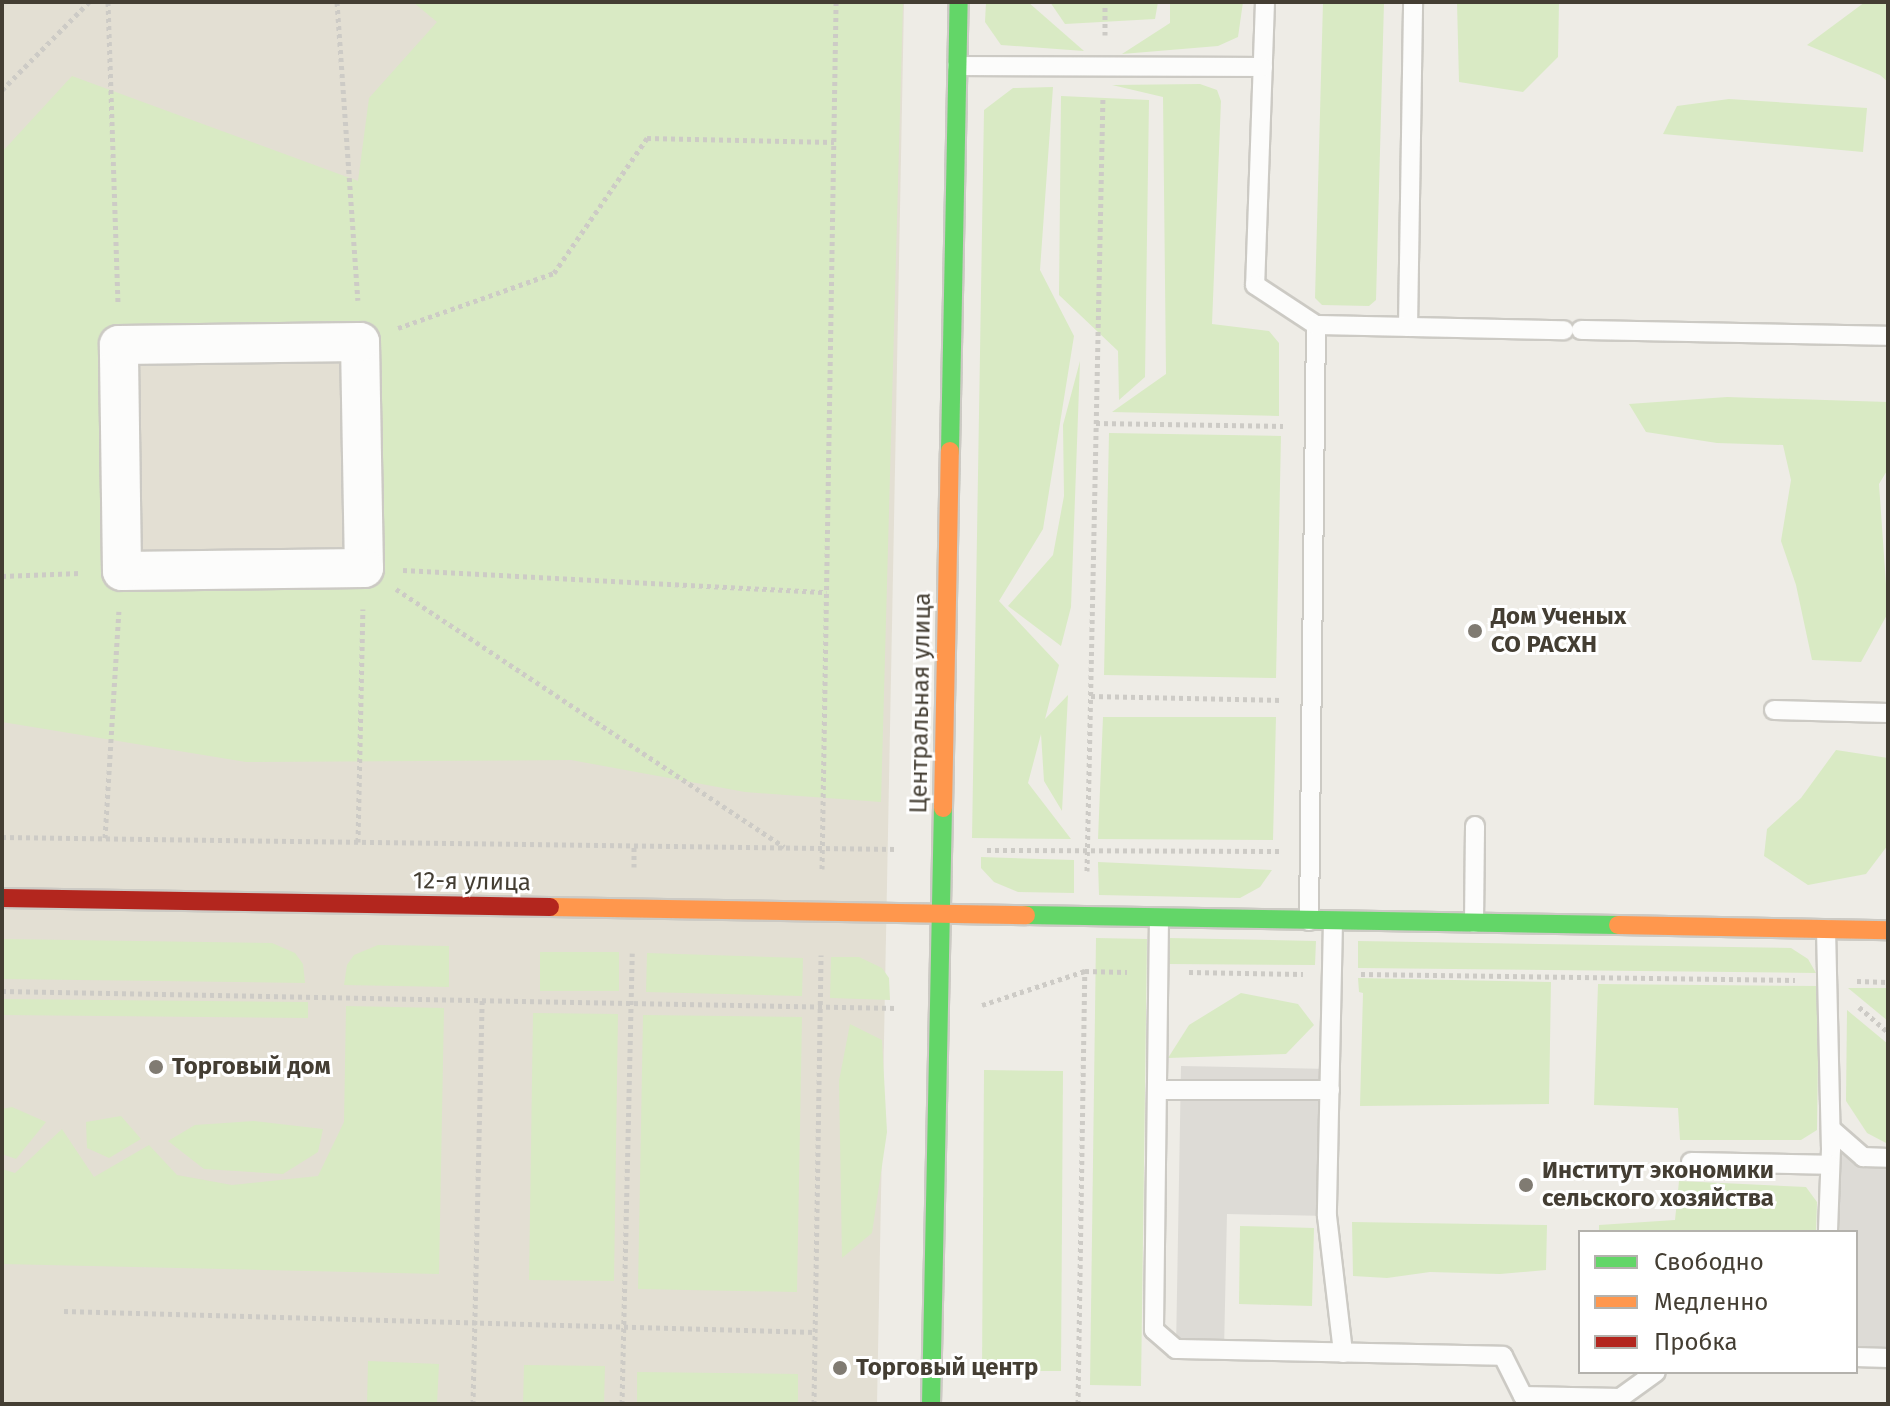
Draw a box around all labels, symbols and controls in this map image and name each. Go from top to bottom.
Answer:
street label: Центральная улица [905,592,937,814]
place label: Дом Ученых СО РАСХН [1491,603,1626,659]
marker: Дом Ученых СО РАСХН [1466,622,1484,640]
street label: 12-я улица [413,867,531,897]
place label: Торговый дом [172,1053,331,1081]
marker: Торговый дом [147,1058,165,1076]
place label: Институт экономики сельского хозяйства [1542,1157,1774,1213]
marker: Институт экономики сельского хозяйства [1517,1176,1535,1194]
legend [1578,1230,1858,1374]
text: Свободно [1654,1248,1764,1276]
text: Медленно [1654,1288,1768,1316]
text: Пробка [1654,1328,1738,1356]
place label: Торговый центр [856,1354,1038,1382]
marker: Торговый центр [831,1359,849,1377]

